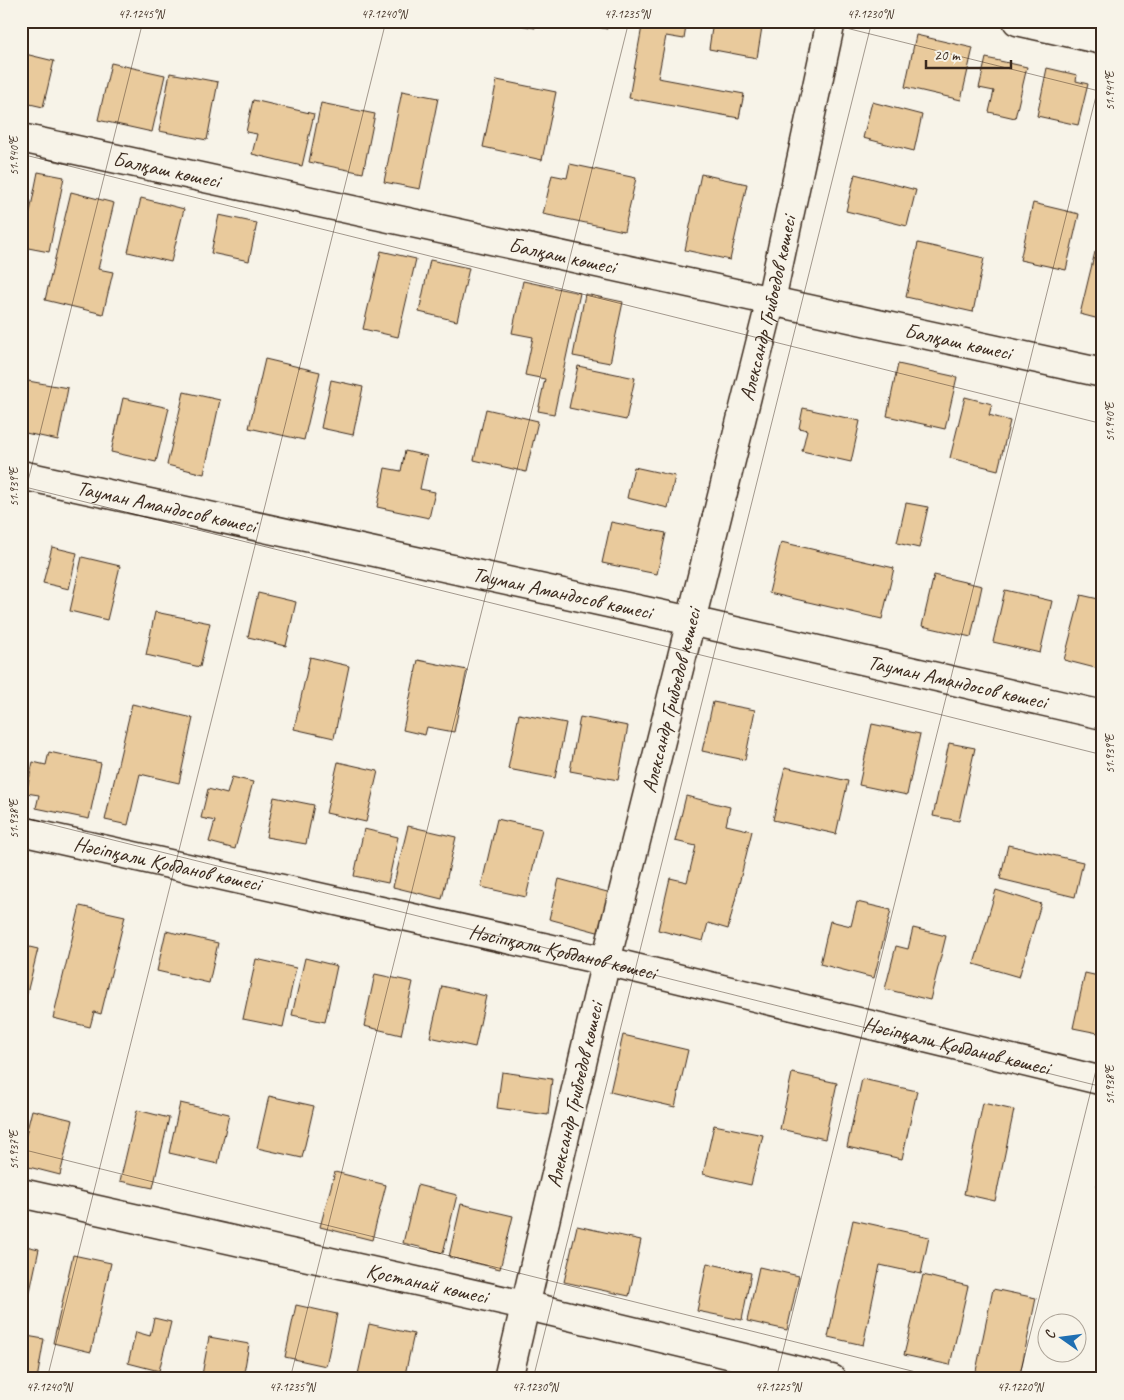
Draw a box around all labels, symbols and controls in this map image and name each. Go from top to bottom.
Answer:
text: 47.1245°N [118,6,165,22]
text: 47.1240°N [361,6,408,22]
text: 47.1235°N [604,6,651,22]
text: 47.1230°N [847,6,894,22]
scale bar [926,38,1012,70]
text: 20 m [934,46,961,65]
text: 51.941°E [1102,70,1118,111]
text: 51.940°E [6,135,22,176]
street label: Балқаш көшесі [111,145,225,195]
street label: Александр Грибоедов көшесі [733,210,802,403]
street label: Балқаш көшесі [507,231,621,280]
street label: Балқаш көшесі [902,317,1017,366]
text: 51.940°E [1102,401,1118,442]
text: 51.939°E [6,466,22,507]
street label: Тауман Амандосов көшесі [74,475,262,540]
street label: Тауман Амандосов көшесі [470,561,657,626]
street label: Александр Грибоедов көшесі [636,602,707,795]
street label: Тауман Амандосов көшесі [865,649,1053,715]
text: 51.939°E [1102,733,1118,774]
text: 51.938°E [6,798,22,839]
street label: Нәсіпқали Қобданов көшесі [71,830,266,898]
street label: Нәсіпқали Қобданов көшесі [467,918,662,986]
street label: Александр Грибоедов көшесі [540,997,610,1190]
street label: Нәсіпқали Қобданов көшесі [861,1011,1056,1081]
text: 51.938°E [1102,1064,1118,1105]
text: 51.937°E [6,1129,22,1170]
street label: Қостанай көшесі [364,1257,493,1310]
north arrow [1036,1312,1086,1362]
text: С [1041,1328,1059,1340]
text: 47.1240°N [26,1379,73,1395]
text: 47.1235°N [269,1379,316,1395]
text: 47.1230°N [512,1379,559,1395]
text: 47.1225°N [755,1379,802,1395]
text: 47.1220°N [997,1379,1044,1395]

